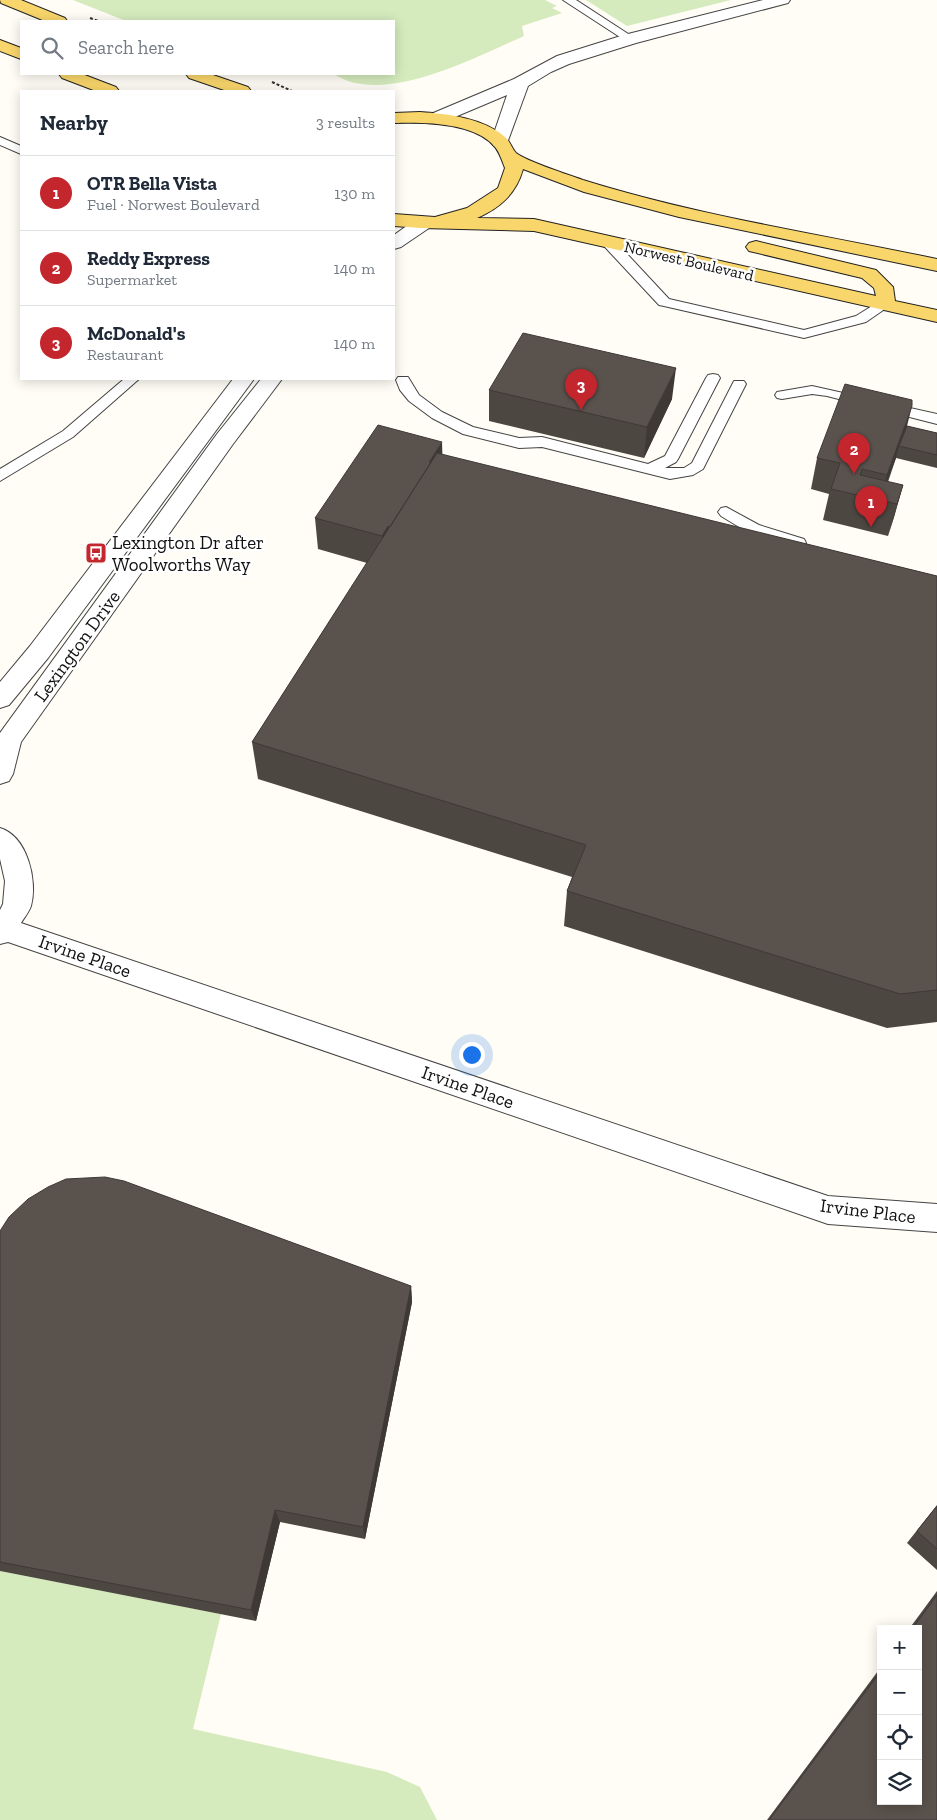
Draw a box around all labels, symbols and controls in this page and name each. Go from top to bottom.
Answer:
search box [20,20,395,75]
icon: search [38,34,66,62]
text: Search here [78,36,174,59]
text: Nearby [40,110,108,135]
text: 3 results [316,113,375,132]
text: OTR Bella Vista [87,172,217,195]
text: 1 [53,184,59,203]
text: 130 m [334,184,375,203]
text: Fuel · Norwest Boulevard [87,195,260,214]
street label: Norwest Boulevard [622,237,756,285]
text: Reddy Express [87,247,210,270]
text: 2 [52,259,60,278]
text: 140 m [334,259,375,278]
text: Supermarket [87,270,177,289]
text: McDonald's [87,322,185,345]
text: 3 [52,334,60,353]
text: 140 m [334,334,375,353]
text: Restaurant [87,345,163,364]
pin: 3 [565,369,597,410]
pin: 2 [838,433,870,474]
pin: 1 [855,486,887,527]
place label: Lexington Dr after Woolworths Way [112,531,264,576]
bus stop icon: Lexington Dr after Woolworths Way [84,541,108,565]
street label: Lexington Drive [29,586,125,706]
street label: Irvine Place [36,929,134,983]
your location [459,1042,485,1068]
street label: Irvine Place [419,1060,517,1114]
street label: Irvine Place [819,1194,917,1228]
map controls [877,1625,922,1805]
button: + [877,1625,922,1670]
button: − [877,1670,922,1715]
button: locate [877,1715,922,1760]
button: layers [877,1760,922,1805]

